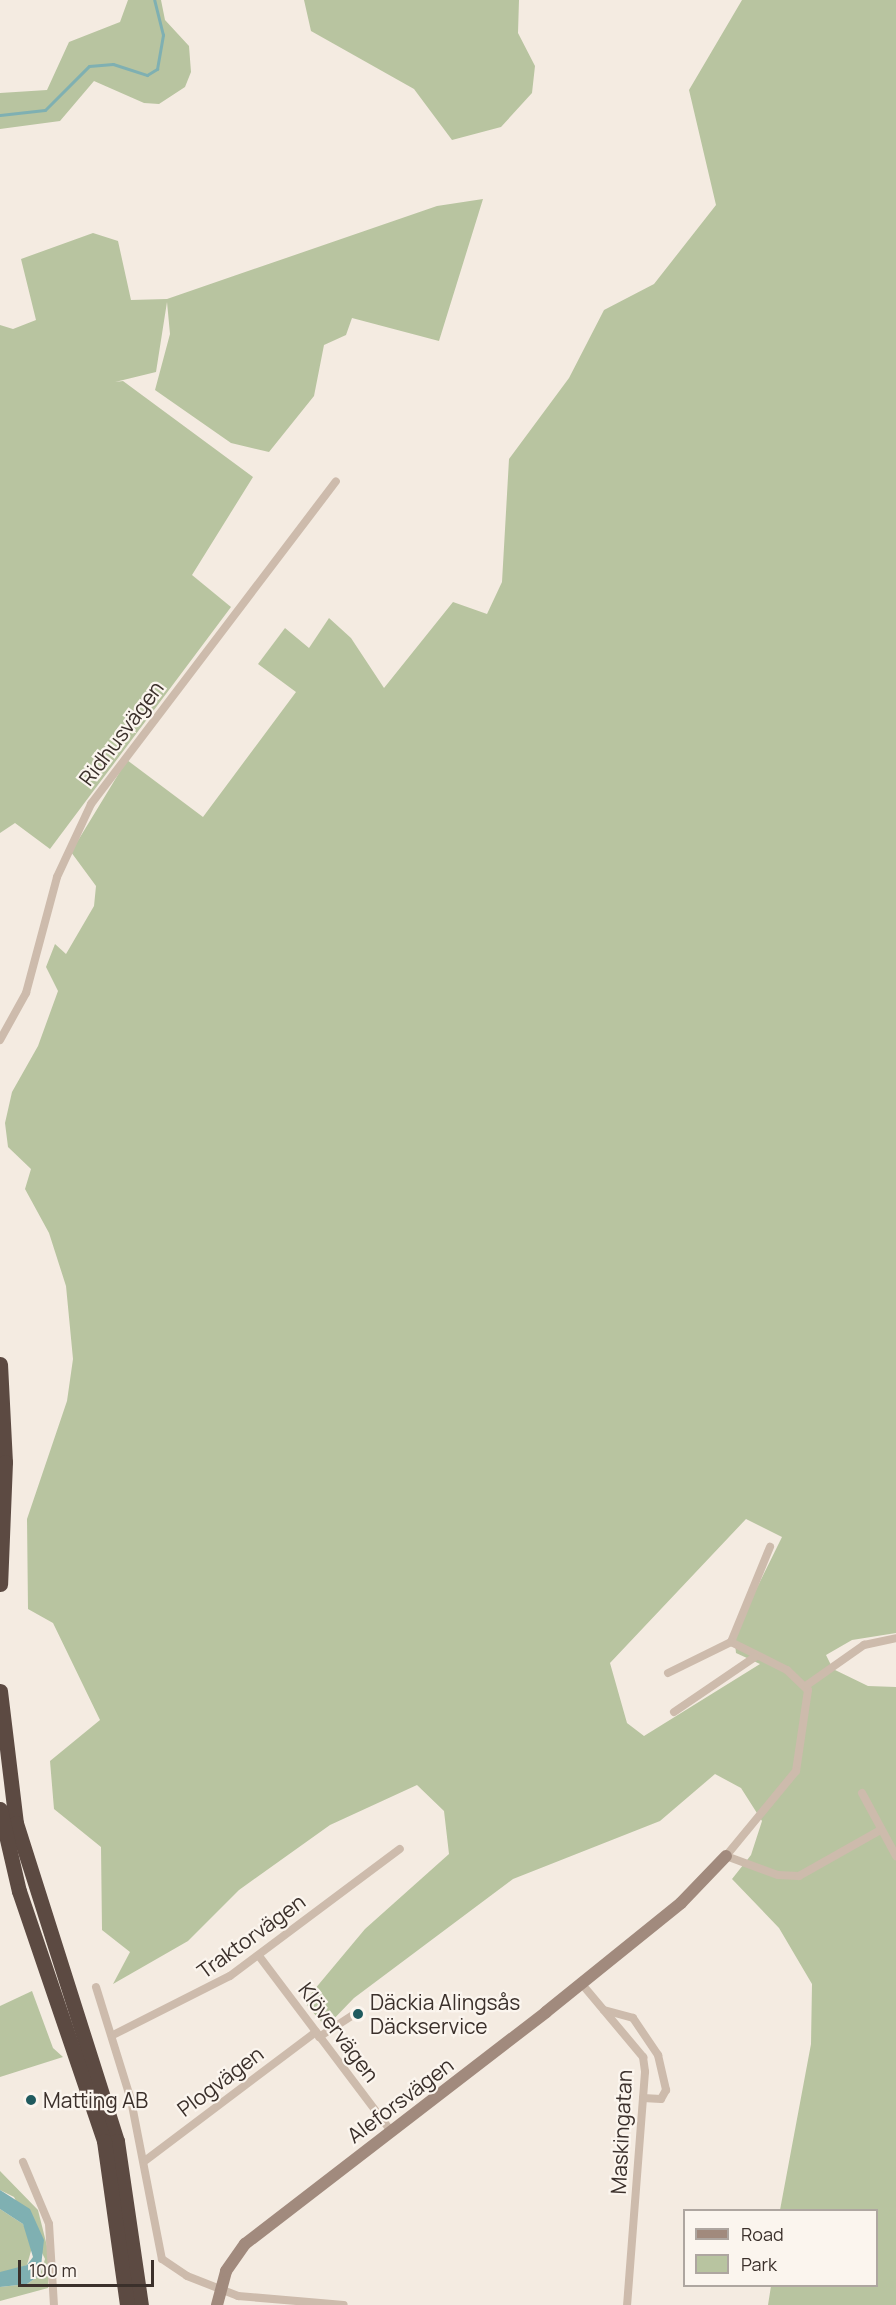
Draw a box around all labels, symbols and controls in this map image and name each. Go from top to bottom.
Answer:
street label: Ridhusvägen [73,676,169,790]
street label: Traktorvägen [192,1888,310,1984]
street label: Klövervägen [293,1977,385,2087]
place label: Däckia Alingsås Däckservice [370,1989,520,2039]
marker: Däckia Alingsås Däckservice [351,2007,365,2021]
street label: Plogvägen [172,2041,268,2121]
street label: Aleforsvägen [342,2052,458,2148]
street label: Maskingatan [605,2069,637,2195]
place label: Matting AB [43,2087,148,2113]
marker: Matting AB [24,2093,38,2107]
legend [683,2209,878,2287]
text: Road [741,2222,784,2246]
scale bar [21,2248,158,2286]
text: Park [741,2252,777,2276]
text: 100 m [29,2258,77,2282]

